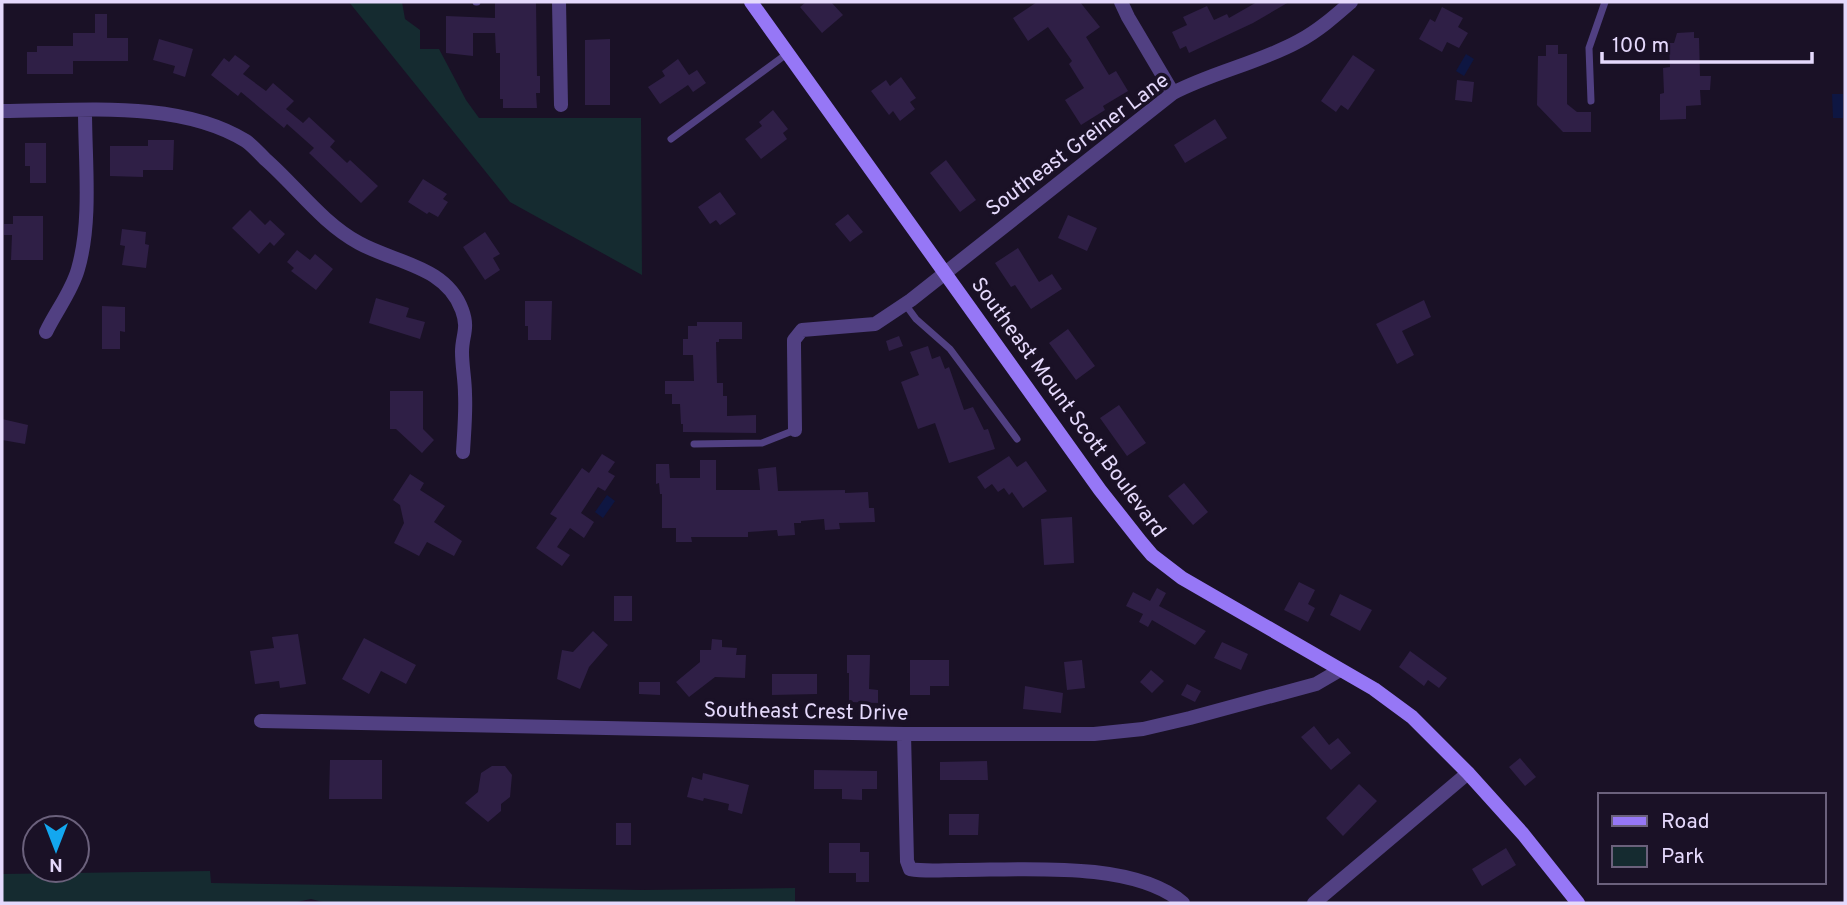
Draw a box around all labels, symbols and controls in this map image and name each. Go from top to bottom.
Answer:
scale bar [1602,21,1812,65]
text: 100 m [1612,33,1669,60]
street label: Southeast Greiner Lane [981,68,1175,223]
street label: Southeast Mount Scott Boulevard [964,273,1171,543]
street label: Southeast Crest Drive [703,697,909,728]
legend [1598,793,1826,884]
text: Road [1661,809,1710,836]
north arrow [21,814,91,884]
text: Park [1661,844,1704,871]
text: N [49,852,63,876]

